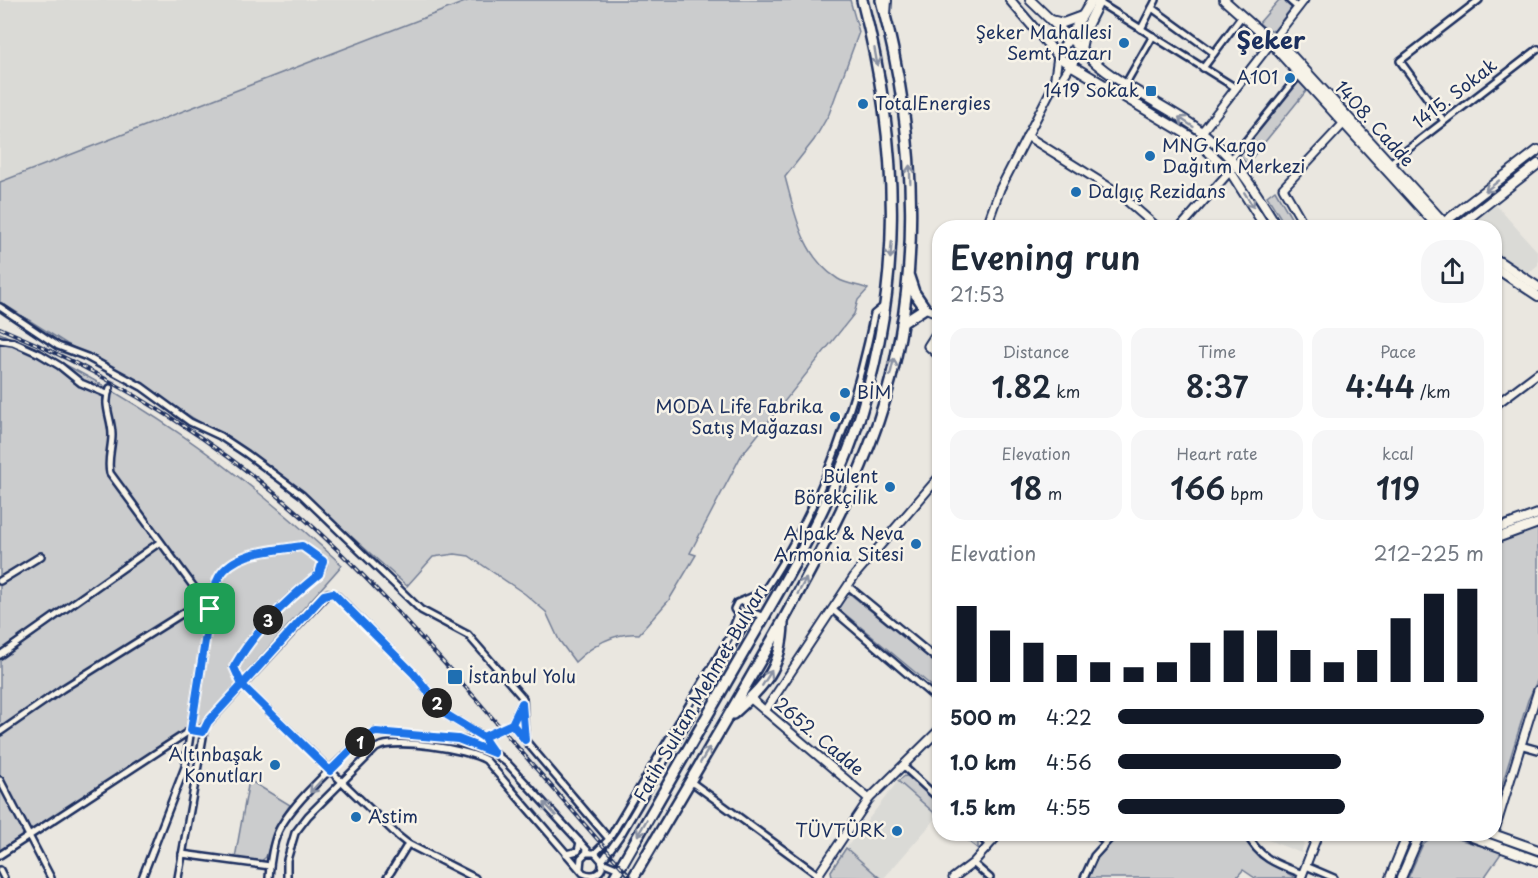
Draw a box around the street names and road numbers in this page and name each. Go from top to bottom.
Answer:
street label: 1415. Sokak [1406,51,1502,135]
street label: 1408. Cadde [1329,74,1421,172]
street label: Fatih Sultan Mehmet Bulvarı [626,578,773,806]
street label: 2652. Cadde [769,690,871,781]

